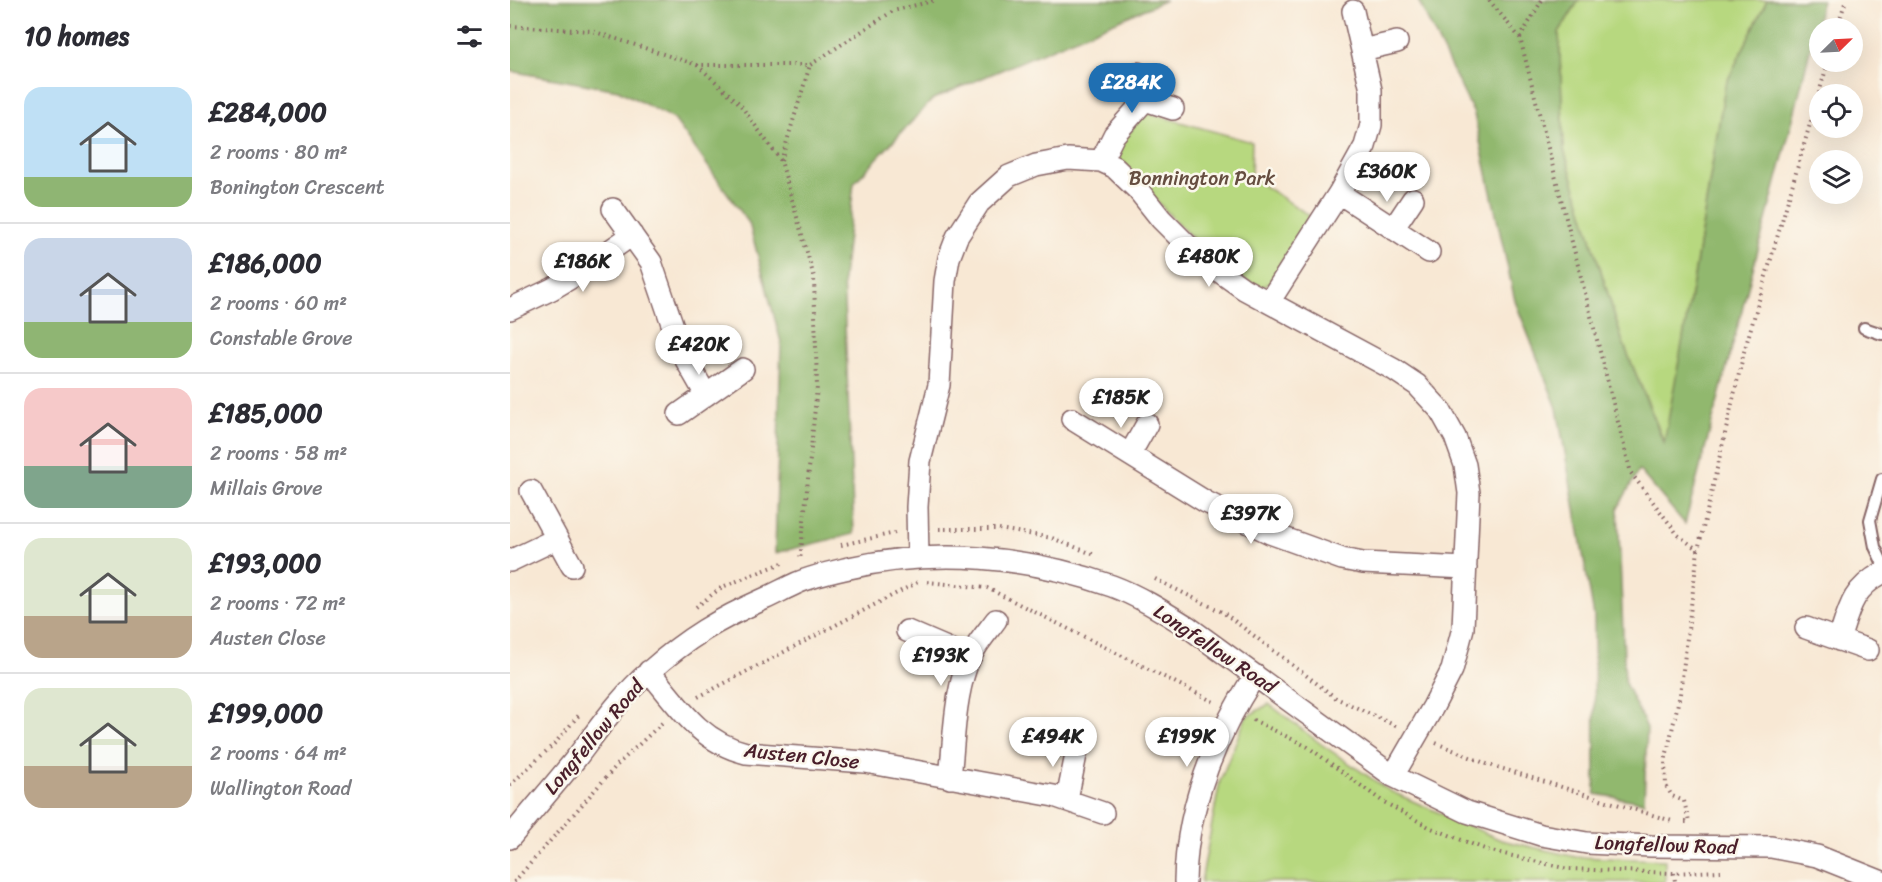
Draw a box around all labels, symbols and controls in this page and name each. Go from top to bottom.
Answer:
text: 10 homes [24,13,129,59]
north arrow [1809,18,1863,72]
map controls [1809,18,1863,204]
icon: filters [453,20,486,53]
pin: £284K [1090,63,1174,114]
text: £284K [1103,65,1161,100]
button: locate [1809,84,1863,138]
text: £284,000 [210,89,327,135]
icon: home [72,111,144,183]
text: 2 rooms · 80 m² [210,135,348,170]
button: layers [1809,150,1863,204]
pin: £360K [1345,152,1429,203]
text: £360K [1358,154,1416,189]
park label: Bonnington Park [1129,161,1276,196]
text: Bonington Crescent [210,170,385,205]
pin: £480K [1167,237,1251,288]
text: £480K [1179,239,1239,274]
text: £186,000 [210,240,322,286]
pin: £186K [541,242,625,293]
text: £186K [556,244,610,279]
icon: home [72,262,144,334]
text: 2 rooms · 60 m² [210,286,347,321]
text: Constable Grove [210,321,353,356]
pin: £420K [657,325,741,376]
text: £420K [669,327,729,362]
pin: £185K [1079,378,1163,429]
text: £185K [1093,380,1149,415]
text: £185,000 [210,390,323,436]
icon: home [72,412,144,484]
text: 2 rooms · 58 m² [210,436,347,471]
text: Millais Grove [210,471,323,506]
pin: £397K [1209,494,1293,545]
text: £397K [1222,496,1280,531]
text: £193,000 [210,540,321,586]
icon: home [72,562,144,634]
text: 2 rooms · 72 m² [210,586,346,621]
street label: Longfellow Road [1146,595,1285,704]
text: Austen Close [210,621,326,656]
pin: £193K [899,636,983,687]
text: £193K [914,638,968,673]
street label: Longfellow Road [535,670,654,803]
text: £199,000 [210,690,323,736]
icon: home [72,712,144,784]
pin: £494K [1011,717,1095,768]
pin: £199K [1145,717,1229,768]
text: £494K [1023,719,1083,754]
text: £199K [1159,719,1215,754]
street label: Austen Close [742,732,861,779]
text: 2 rooms · 64 m² [210,736,347,771]
text: Wallington Road [210,771,351,806]
street label: Longfellow Road [1594,825,1739,865]

